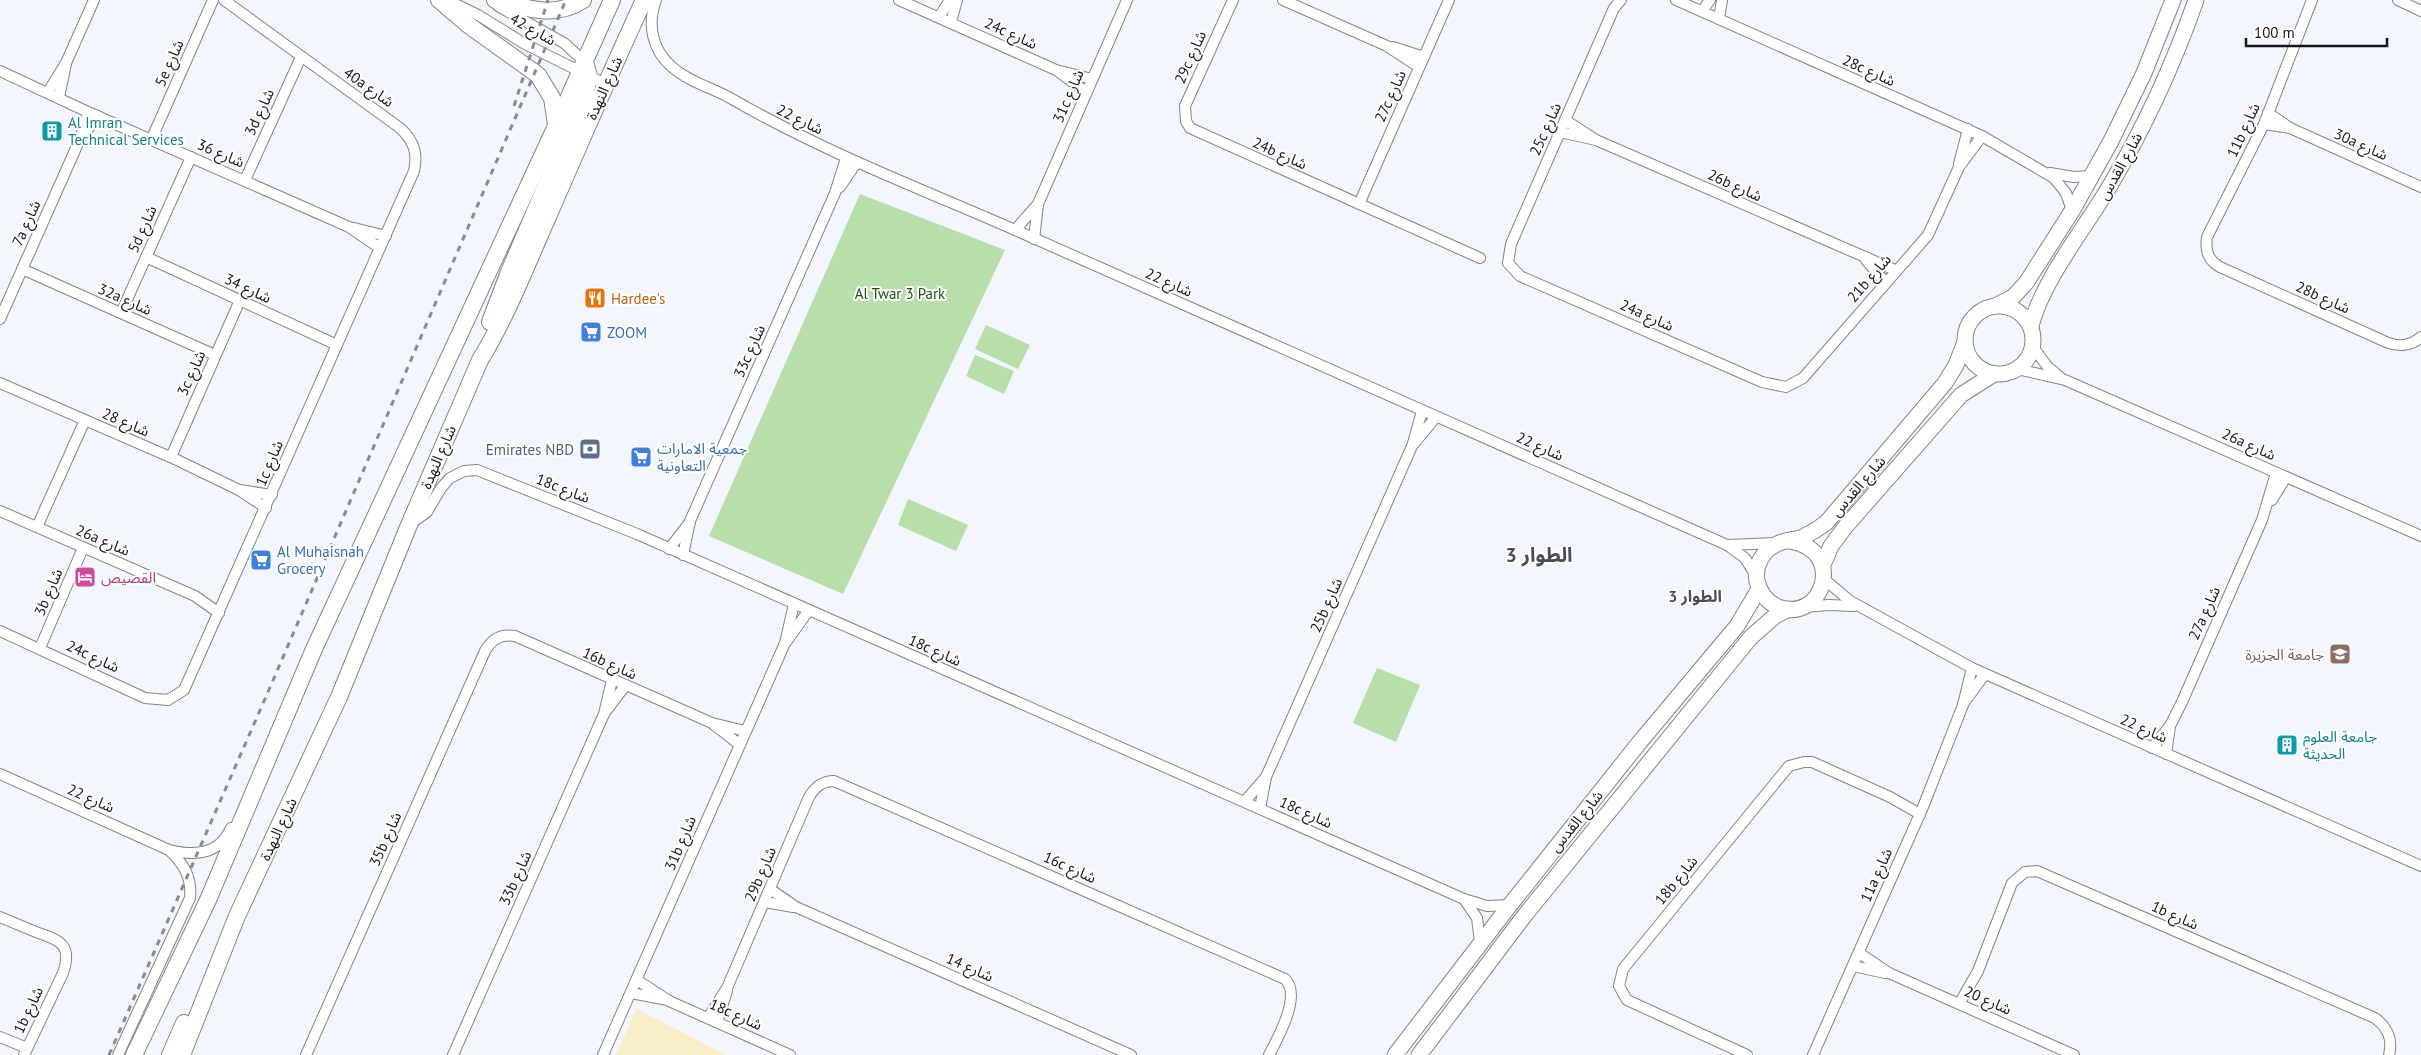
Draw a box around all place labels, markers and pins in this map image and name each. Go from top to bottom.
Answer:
place label: Al Imran Technical Services [68,113,184,149]
building icon: Al Imran Technical Services [40,119,64,143]
restaurant icon: Hardee's [583,286,607,310]
place label: Hardee's [611,289,665,308]
supermarket icon: ZOOM [579,320,603,344]
place label: ZOOM [607,323,647,342]
bank icon: Emirates NBD [578,437,602,461]
place label: جمعية الامارات التعاونية [657,439,748,475]
place label: Emirates NBD [486,440,574,459]
supermarket icon: جمعية الامارات التعاونية [629,445,653,469]
place label: Al Muhaisnah Grocery [277,542,364,578]
supermarket icon: Al Muhaisnah Grocery [249,548,273,572]
hotel icon: القصيص [73,565,97,589]
place label: القصيص [101,568,156,587]
school or university icon: جامعة الجزيرة [2328,642,2352,666]
place label: جامعة الجزيرة [2245,645,2324,664]
place label: جامعة العلوم الحديثة [2303,727,2377,763]
building icon: جامعة العلوم الحديثة [2275,733,2299,757]

